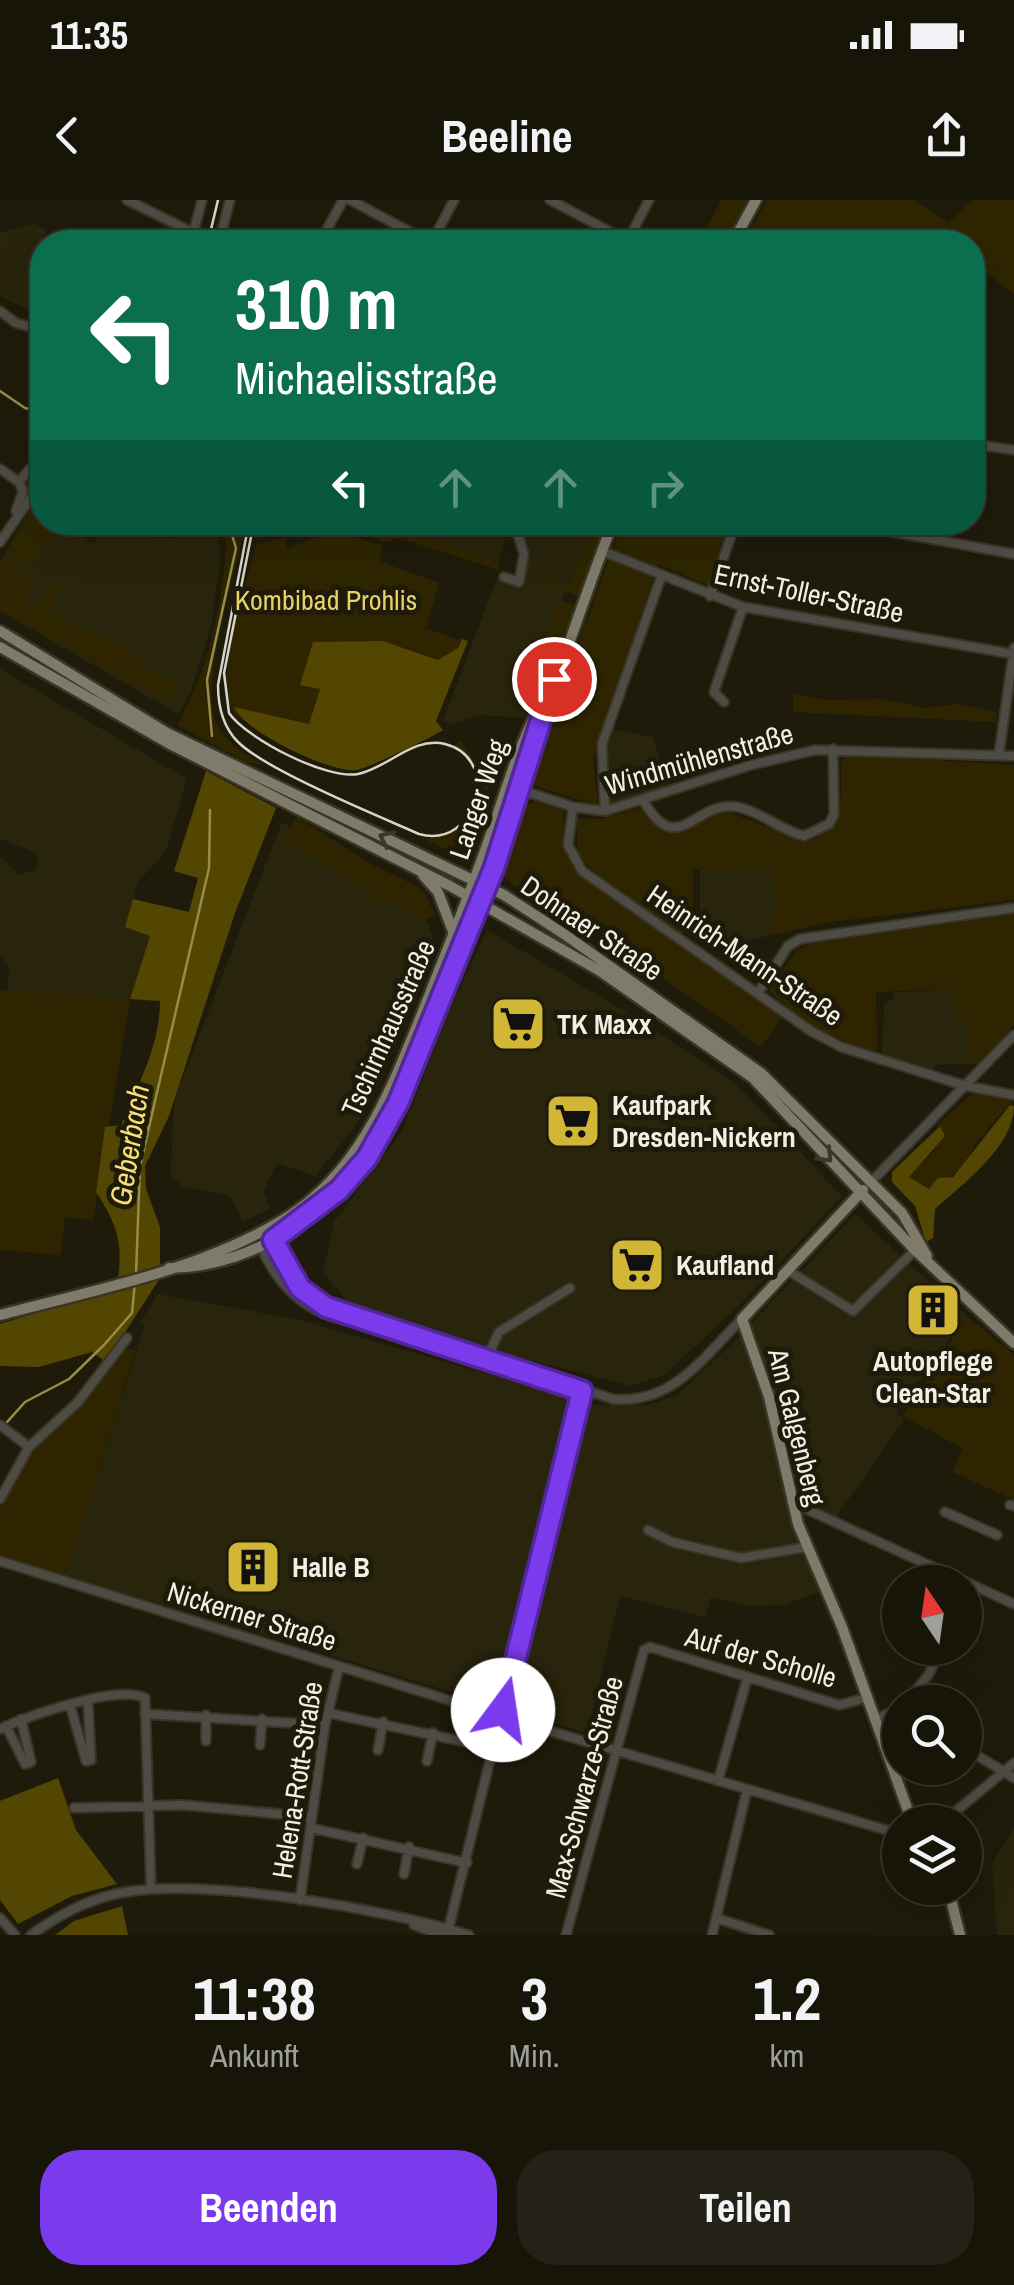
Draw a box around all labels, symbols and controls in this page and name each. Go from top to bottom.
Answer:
text: 11:35 [50,10,128,61]
text: Beeline [441,105,573,166]
icon: back [40,108,95,163]
icon: share [919,108,974,163]
text: 310 m [235,257,398,351]
icon: left [70,270,200,400]
text: Michaelisstraße [235,347,498,408]
icon: left [323,460,378,515]
icon: ahead [428,460,483,515]
icon: ahead [533,460,588,515]
icon: right [638,460,693,515]
street label: Ernst-Toller-Straße [711,554,907,632]
park label: Kombibad Prohlis [235,581,417,619]
pin [512,637,597,722]
icon: arrive [527,652,582,707]
street label: Windmühlenstraße [601,714,797,804]
street label: Langer Weg [440,734,516,864]
one-way arrow [378,831,396,851]
street label: Dohnaer Straße [514,867,670,989]
street label: Heinrich-Mann-Straße [640,875,850,1035]
street label: Tschirnhausstraße [332,934,444,1122]
supermarket icon: TK Maxx [488,994,548,1054]
place label: TK Maxx [557,1005,652,1043]
water label: Geberbach [100,1082,158,1208]
place label: Kaufpark Dresden-Nickern [612,1086,796,1156]
supermarket icon: Kaufpark Dresden-Nickern [543,1091,603,1151]
one-way arrow [814,1144,832,1163]
supermarket icon: Kaufland [607,1235,667,1295]
place label: Kaufland [676,1246,774,1284]
building icon: Autopflege Clean-Star [903,1280,963,1340]
place label: Autopflege Clean-Star [873,1342,993,1412]
street label: Am Galgenberg [759,1343,835,1510]
building icon: Halle B [223,1537,283,1597]
place label: Halle B [292,1548,370,1586]
north arrow [882,1565,982,1665]
map controls [882,1565,982,1905]
street label: Nickerner Straße [163,1572,341,1660]
street label: Auf der Scholle [680,1617,841,1697]
position arrow [451,1658,555,1762]
street label: Max-Schwarze-Straße [536,1672,632,1902]
street label: Helena-Rott-Straße [263,1679,331,1881]
button: search [882,1685,982,1785]
button: layers [882,1805,982,1905]
text: 11:38 [193,1958,316,2039]
text: 3 [521,1958,548,2039]
text: 1.2 [753,1958,821,2039]
text: Ankunft [210,2034,299,2077]
text: Min. [509,2034,560,2077]
text: km [769,2034,804,2077]
button: Beenden [40,2150,497,2265]
button: Teilen [517,2150,974,2265]

